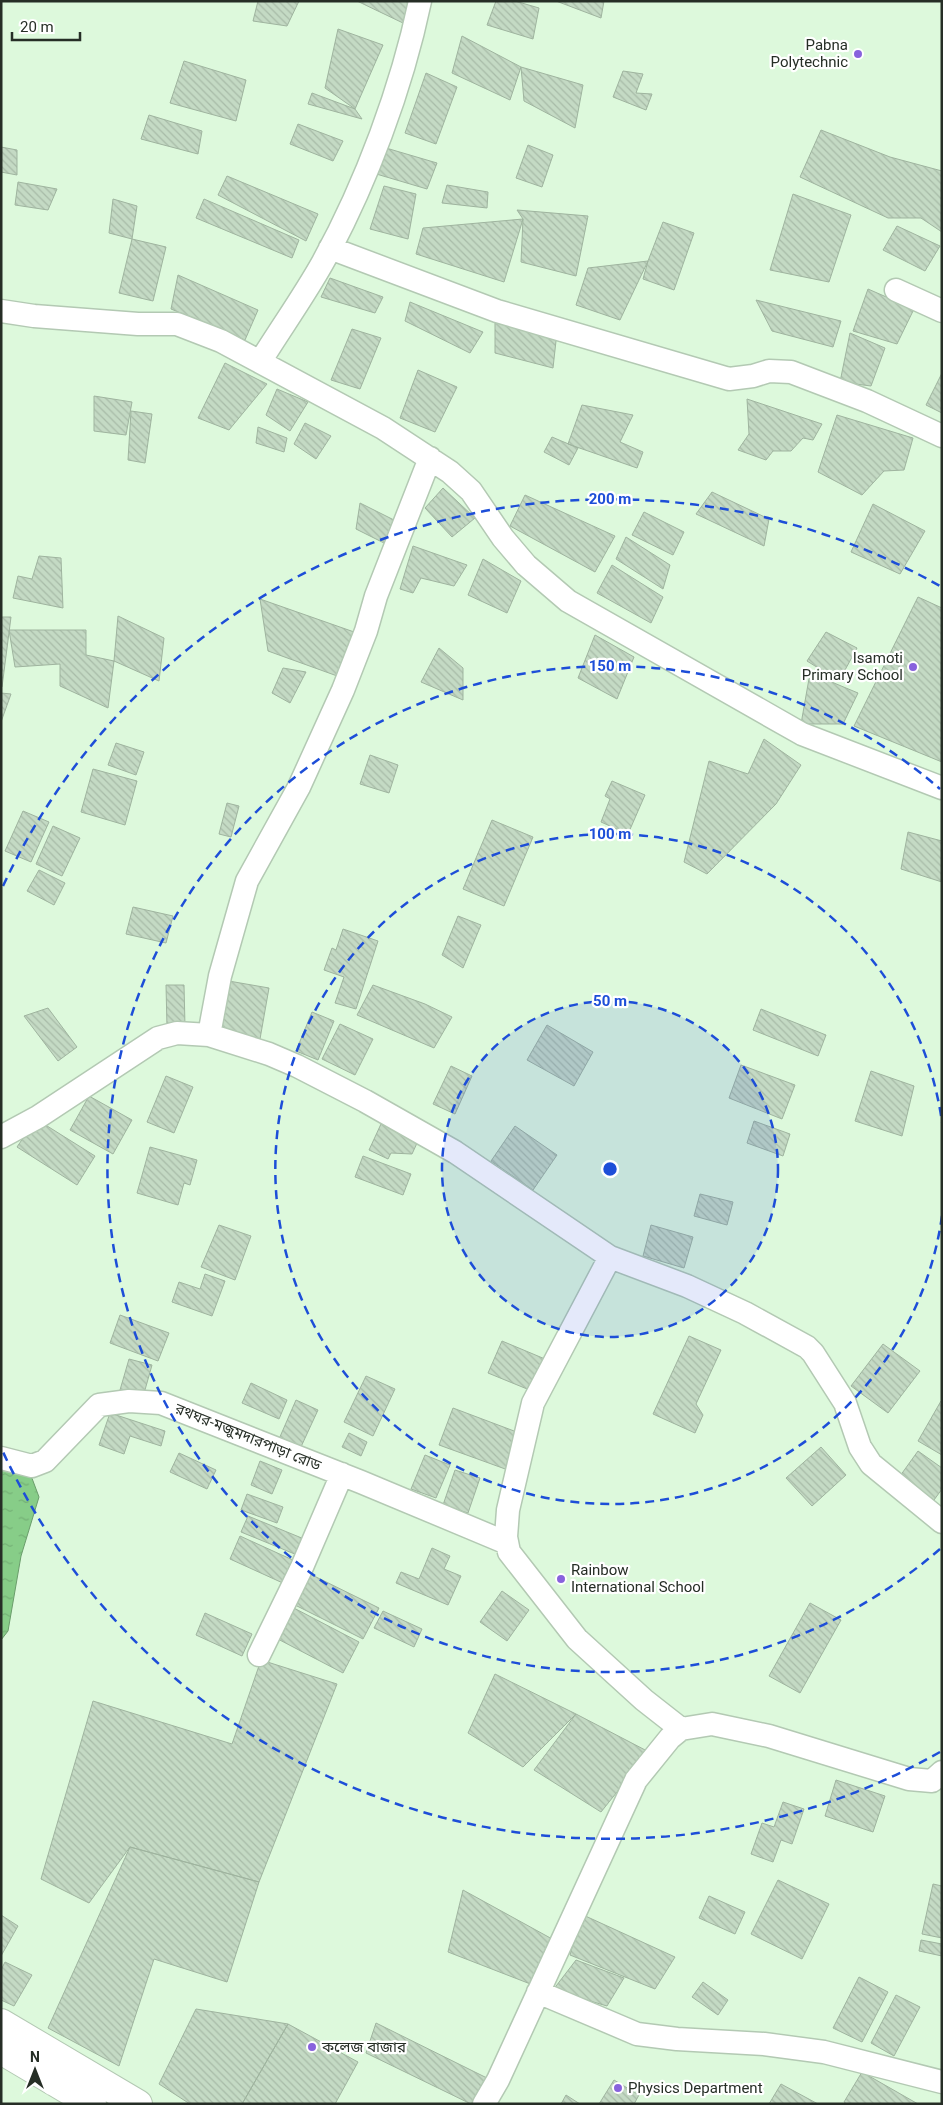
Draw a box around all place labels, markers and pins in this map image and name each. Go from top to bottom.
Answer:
place label: Pabna Polytechnic [771,36,848,71]
marker: Pabna Polytechnic [852,48,864,60]
place label: Isamoti Primary School [802,649,903,684]
marker: Isamoti Primary School [907,661,919,673]
centre of rings [601,1160,619,1178]
place label: Rainbow International School [571,1561,704,1596]
marker: Rainbow International School [555,1573,567,1585]
place label: কলেজ বাজার [321,2038,407,2056]
marker: কলেজ বাজার [306,2041,318,2053]
place label: Physics Department [628,2079,763,2097]
marker: Physics Department [612,2082,624,2094]

